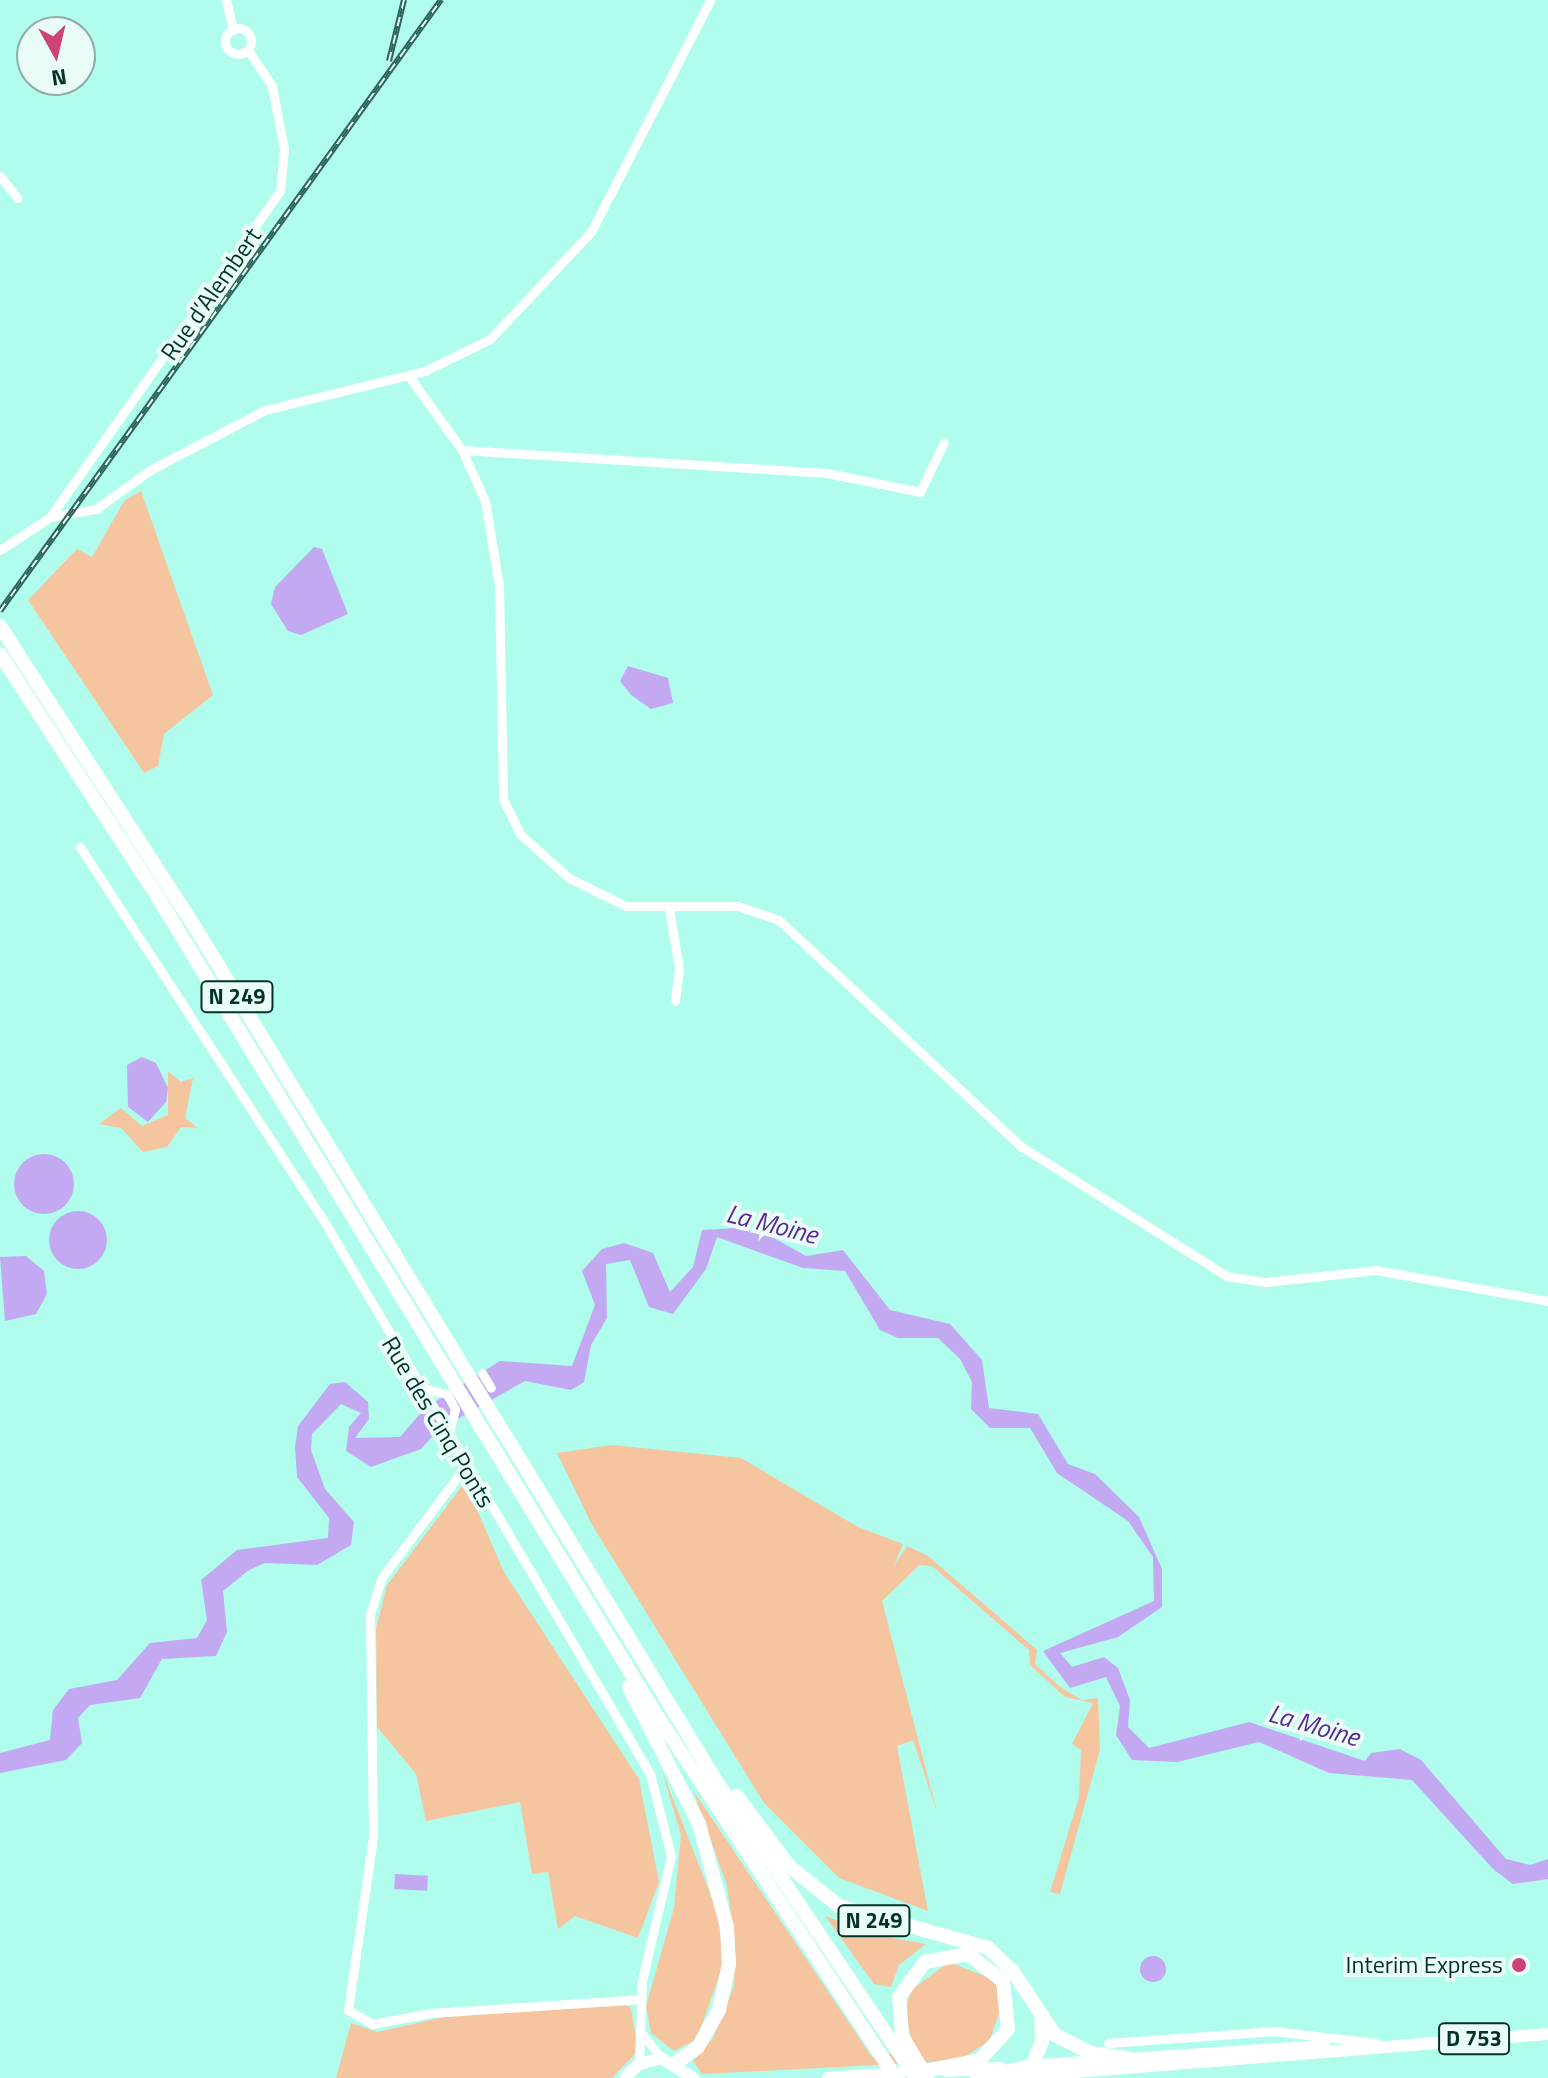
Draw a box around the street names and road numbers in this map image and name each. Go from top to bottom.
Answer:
street label: Rue d’Alembert [155,222,267,366]
road number: N 249 [199,979,275,1015]
street label: Rue des Cinq Ponts [376,1331,500,1513]
road number: N 249 [836,1903,912,1939]
road number: D 753 [1438,2021,1510,2057]

